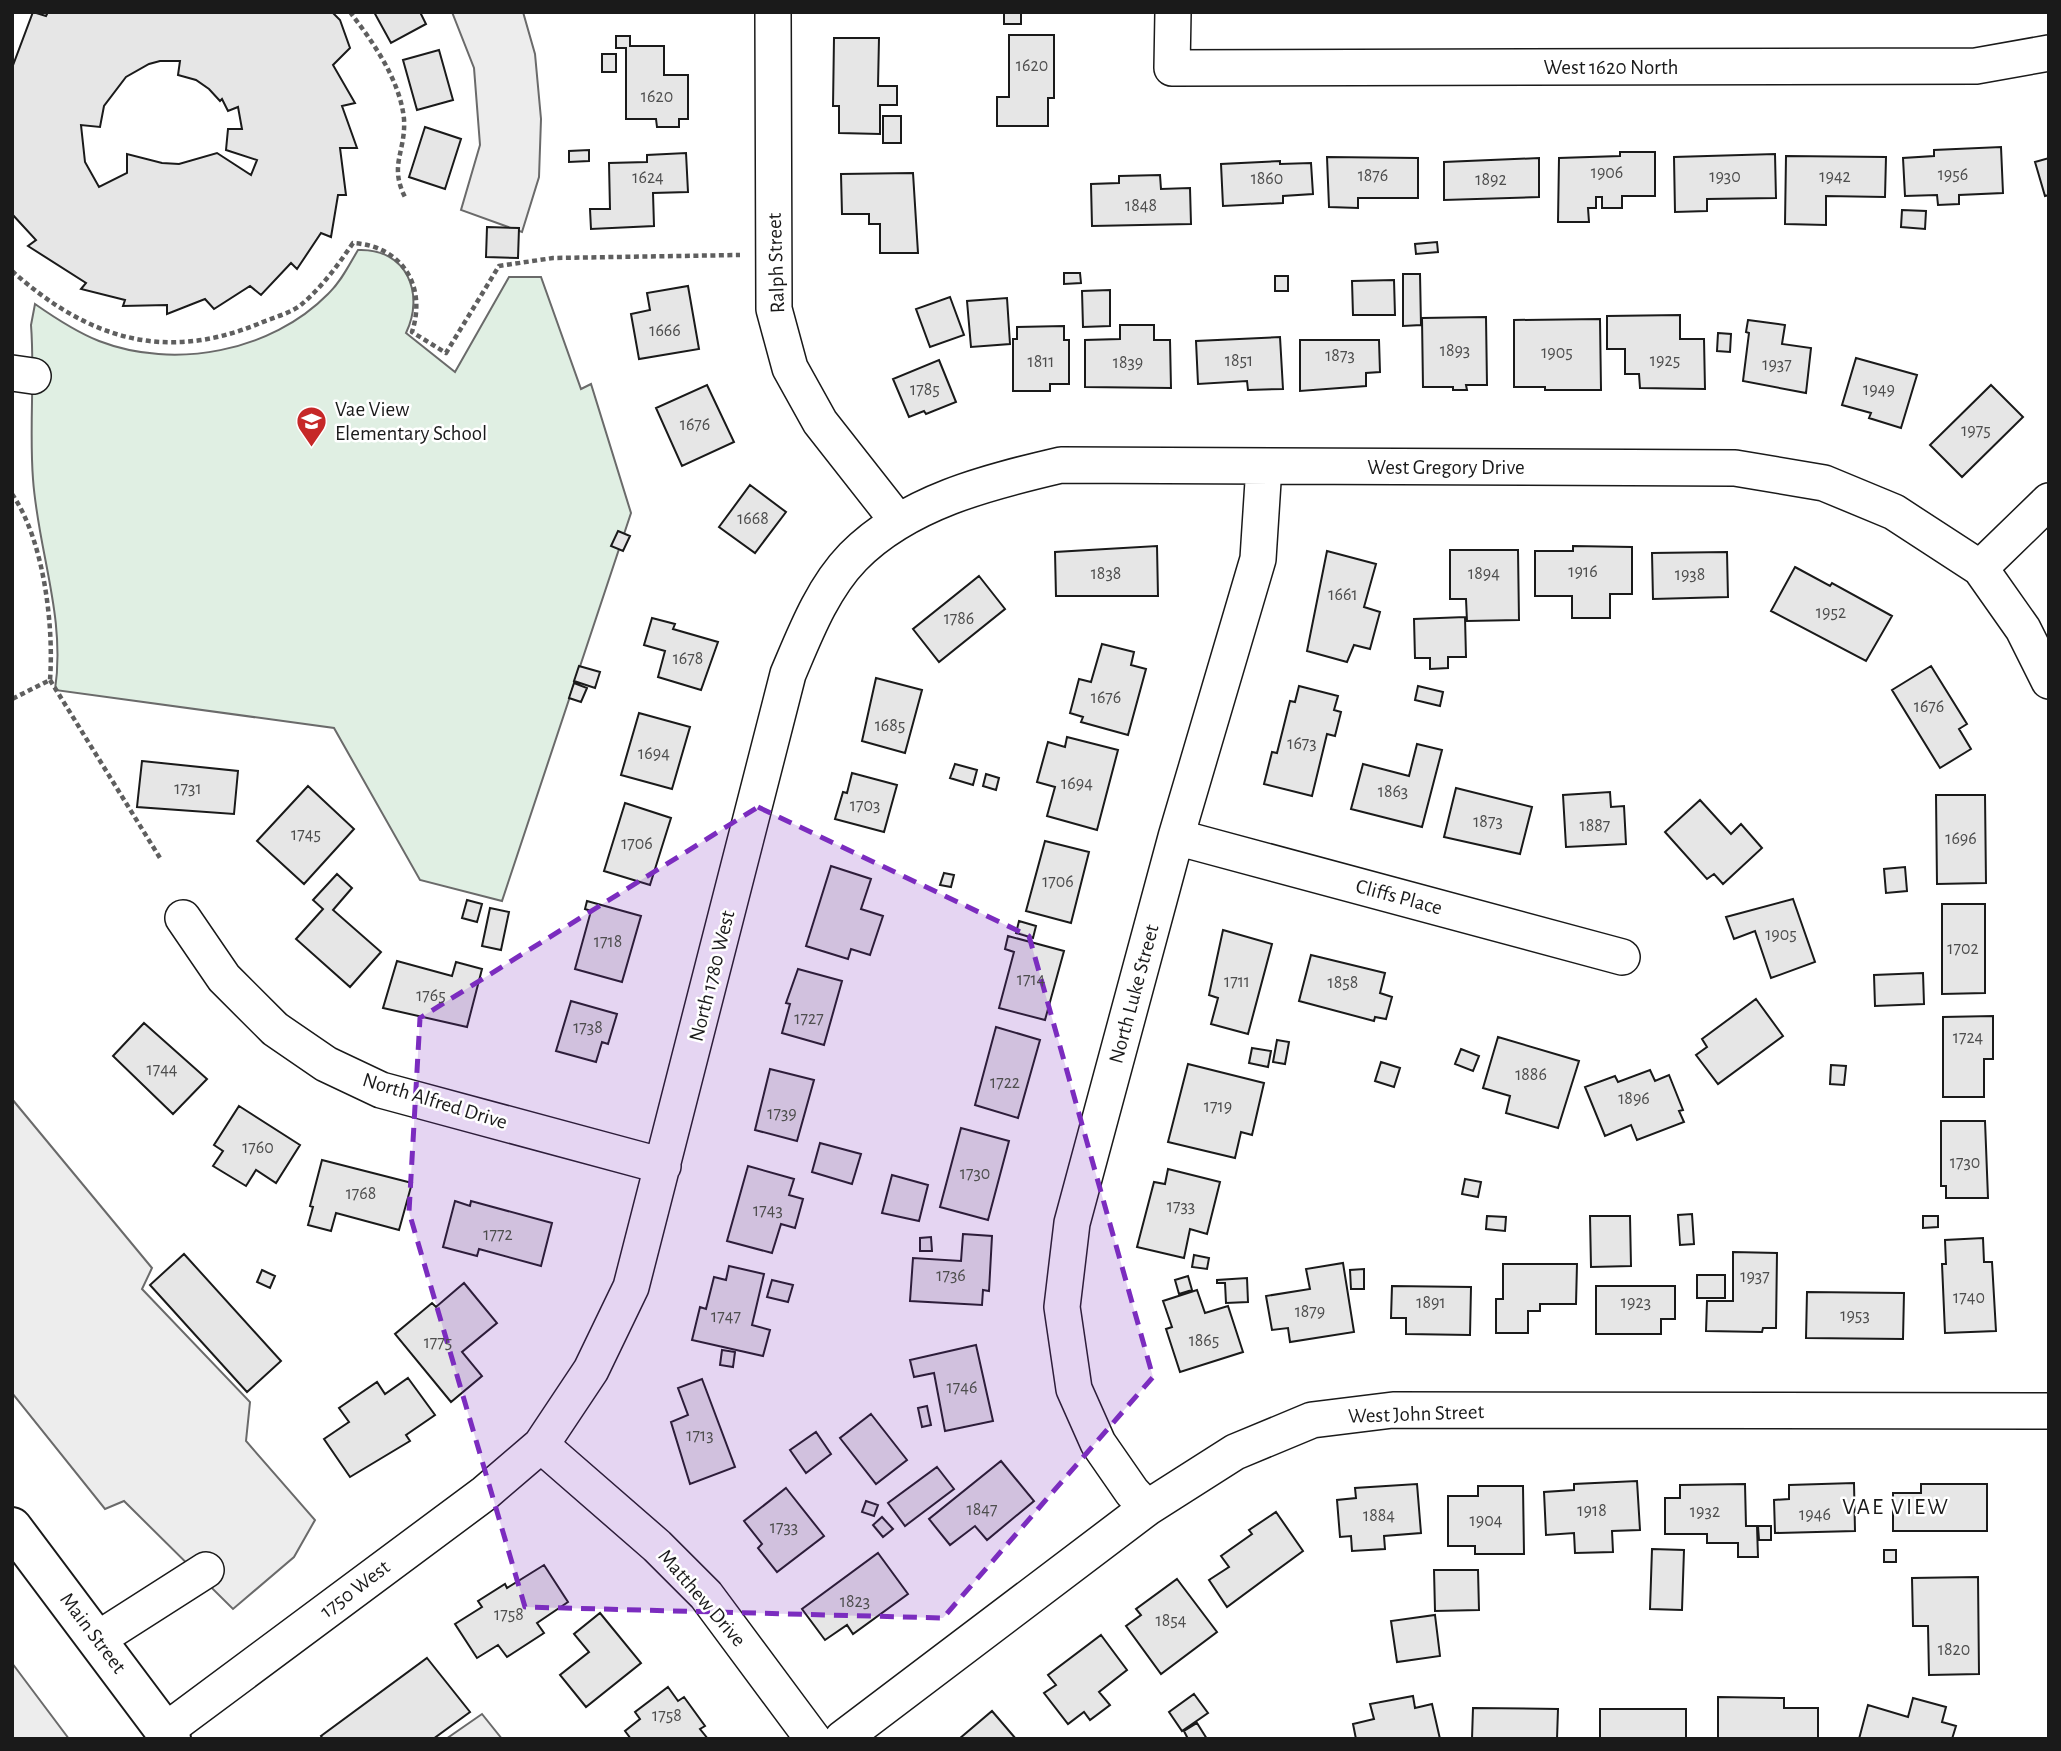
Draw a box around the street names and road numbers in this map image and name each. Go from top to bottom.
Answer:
street label: West 1620 North [1543,57,1679,78]
street label: Ralph Street [764,212,788,314]
street label: West Gregory Drive [1367,457,1525,478]
street label: Cliffs Place [1353,875,1445,919]
street label: North 1780 West [686,908,739,1044]
street label: North Luke Street [1105,922,1163,1066]
street label: North Alfred Drive [360,1069,510,1133]
street label: West John Street [1348,1401,1485,1427]
street label: Matthew Drive [654,1545,750,1651]
street label: 1750 West [316,1556,394,1622]
street label: Main Street [56,1589,130,1677]

